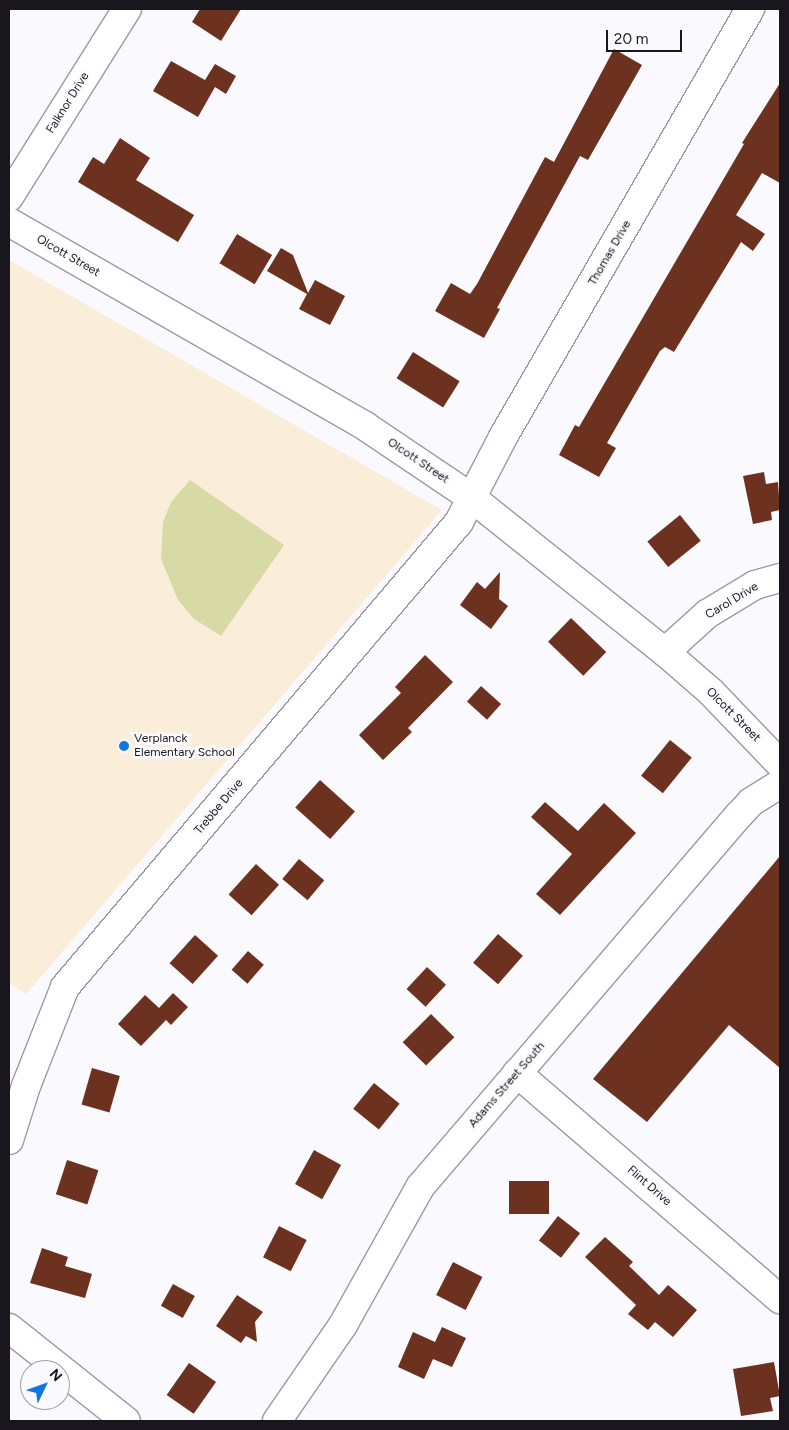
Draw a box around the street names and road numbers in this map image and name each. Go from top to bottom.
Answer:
street label: Falknor Drive [43,70,93,136]
street label: Thomas Drive [586,218,634,288]
street label: Olcott Street [34,232,102,280]
street label: Olcott Street [385,435,451,487]
street label: Carol Drive [703,580,761,622]
street label: Olcott Street [703,685,763,745]
street label: Trebbe Drive [192,776,246,838]
street label: Adams Street South [466,1039,548,1131]
street label: Flint Drive [624,1163,674,1209]

